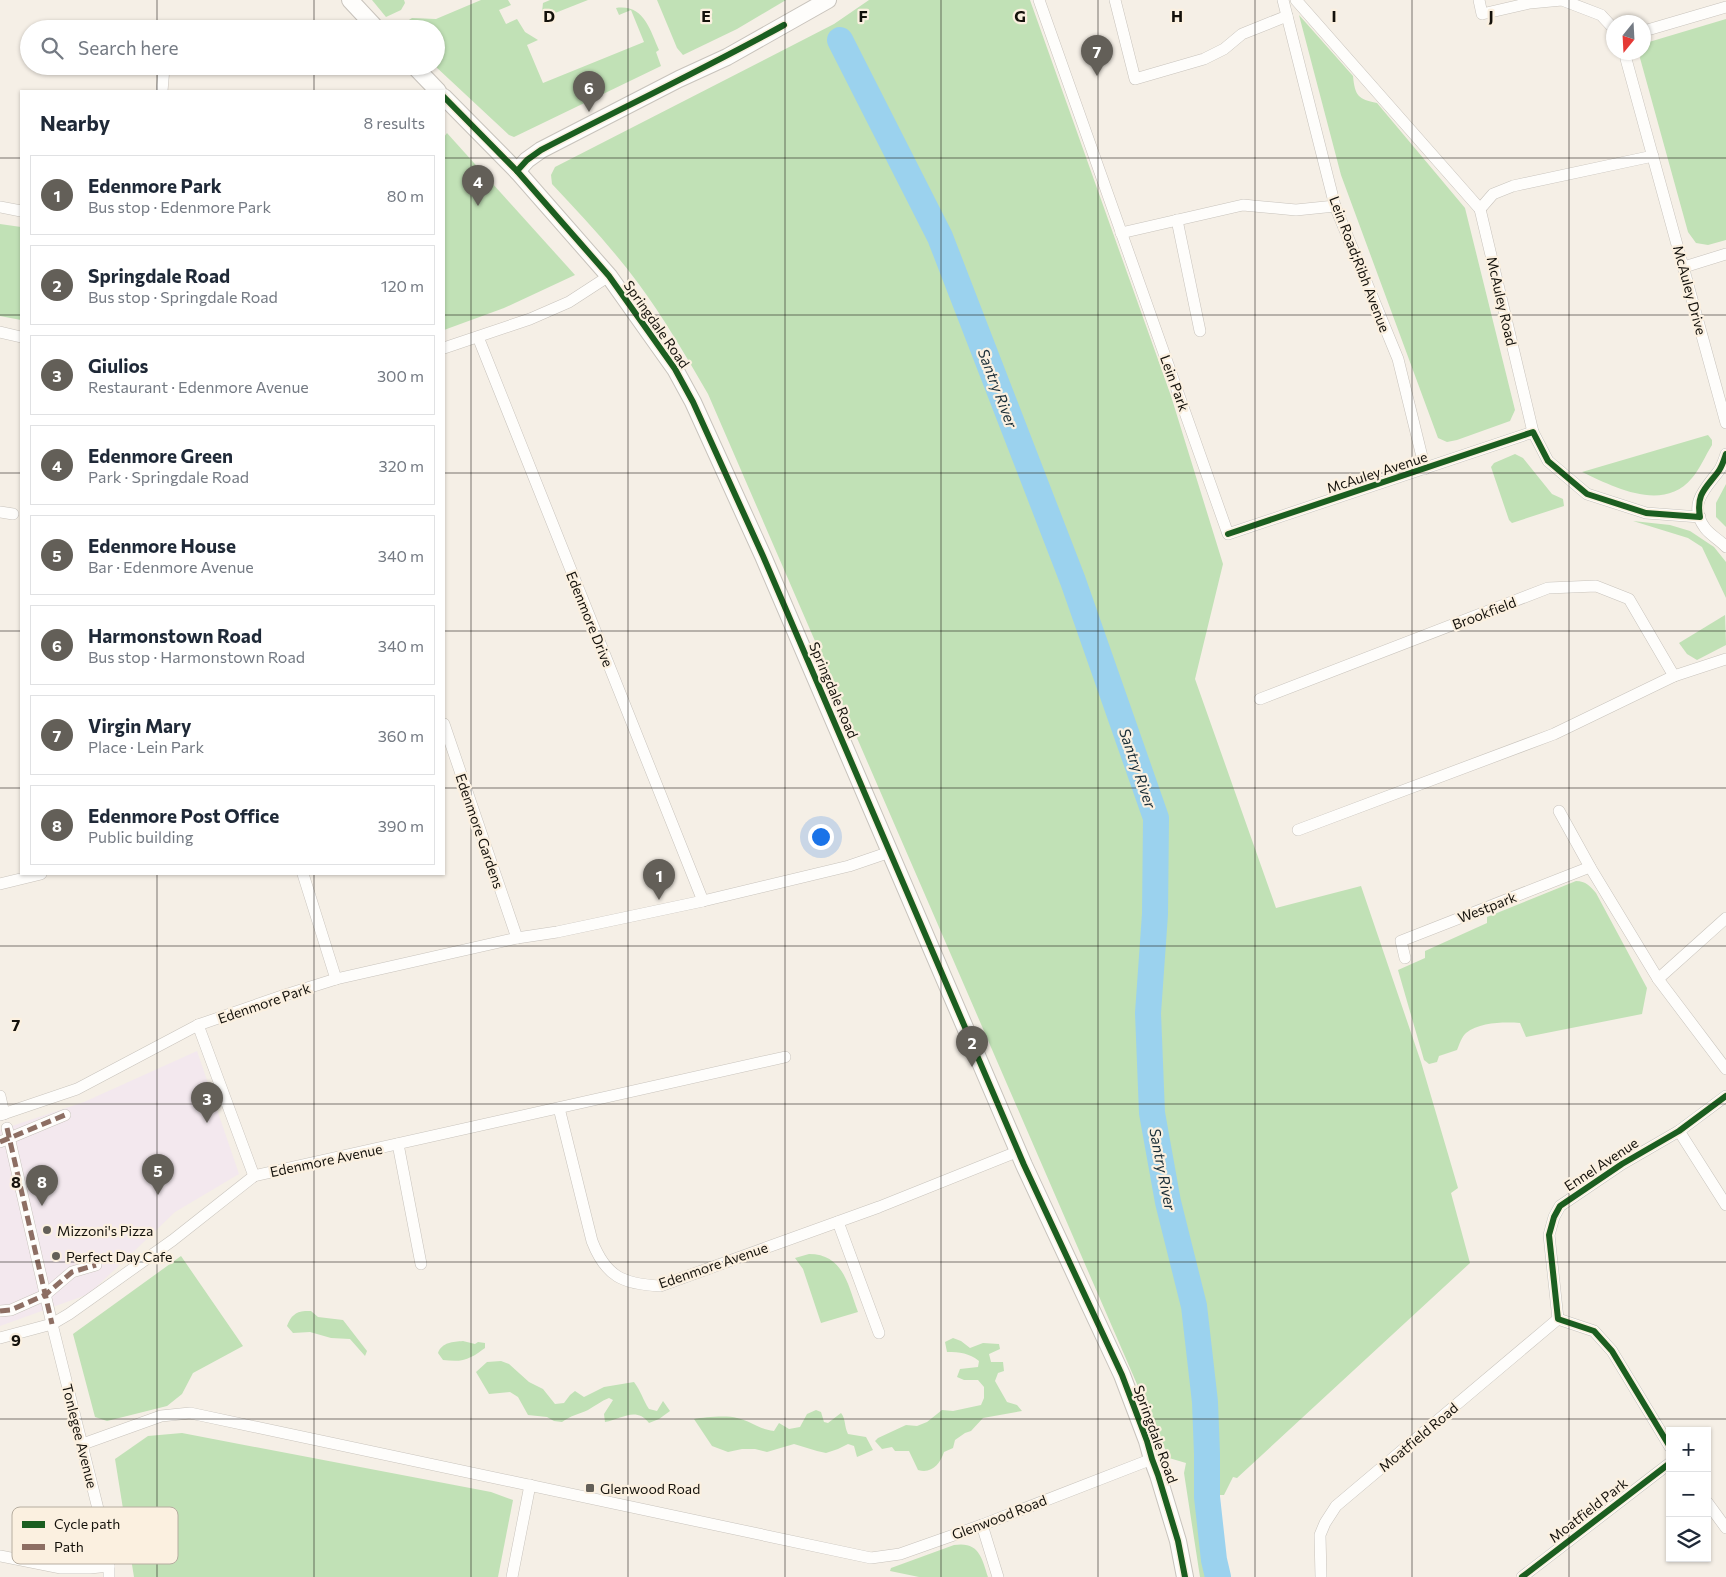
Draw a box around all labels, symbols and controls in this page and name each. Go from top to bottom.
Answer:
text: D [543,6,555,25]
text: E [701,6,711,25]
text: F [858,6,868,25]
text: G [1014,6,1026,25]
text: H [1171,6,1183,25]
text: I [1331,6,1337,25]
text: J [1488,6,1494,25]
north arrow [1606,15,1651,60]
search box [20,20,445,75]
icon: search [38,34,66,62]
pin: 7 [1081,35,1113,76]
text: Search here [78,36,178,59]
pin: 6 [573,71,605,112]
text: Nearby [40,110,110,135]
text: 8 results [364,113,425,132]
pin: 4 [462,165,494,206]
text: Edenmore Park [88,174,222,197]
text: 1 [53,186,61,205]
text: 80 m [387,186,424,205]
street label: Lein Road;Ribh Avenue [1326,194,1394,334]
text: Bus stop · Edenmore Park [88,197,271,216]
street label: McAuley Drive [1670,243,1710,337]
street label: McAuley Road [1483,255,1521,347]
text: Springdale Road [88,264,230,287]
text: 2 [52,276,62,295]
text: 120 m [381,276,424,295]
street label: Springdale Road [621,277,693,371]
text: Bus stop · Springdale Road [88,287,278,306]
water label: Santry River [975,346,1022,431]
street label: Lein Park [1157,352,1193,414]
text: Giulios [88,354,148,377]
text: 3 [52,366,62,385]
text: 300 m [377,366,424,385]
text: Restaurant · Edenmore Avenue [88,377,309,396]
text: Edenmore Green [88,444,233,467]
street label: McAuley Avenue [1324,448,1430,496]
text: 4 [52,456,62,475]
text: 320 m [379,456,424,475]
text: Park · Springdale Road [88,467,249,486]
text: Edenmore House [88,534,236,557]
text: 5 [52,546,62,565]
text: 340 m [378,546,424,565]
text: Bar · Edenmore Avenue [88,557,254,576]
street label: Edenmore Drive [563,569,617,669]
street label: Brookfield [1450,593,1518,633]
text: Harmonstown Road [88,624,262,647]
text: 6 [52,636,62,655]
text: 340 m [378,636,424,655]
street label: Springdale Road [806,639,862,741]
text: Bus stop · Harmonstown Road [88,647,305,666]
text: Virgin Mary [88,714,191,737]
text: 7 [53,726,61,745]
text: 360 m [378,726,424,745]
water label: Santry River [1116,726,1160,811]
text: Place · Lein Park [88,737,204,756]
street label: Edenmore Gardens [452,771,508,891]
text: Edenmore Post Office [88,804,279,827]
text: 8 [52,816,62,835]
text: 390 m [378,816,424,835]
your location [808,824,834,850]
text: Public building [88,827,193,846]
pin: 1 [643,859,675,900]
street label: Westpark [1455,888,1519,926]
street label: Edenmore Park [215,979,313,1027]
text: 7 [12,1015,21,1034]
pin: 2 [956,1026,988,1067]
pin: 3 [191,1082,223,1123]
water label: Santry River [1146,1126,1180,1213]
street label: Ennel Avenue [1561,1134,1641,1194]
street label: Edenmore Avenue [268,1140,384,1180]
pin: 5 [142,1154,174,1195]
pin: 8 [26,1165,58,1206]
text: 8 [11,1172,21,1191]
place label: Mizzoni's Pizza [57,1222,153,1239]
marker: Mizzoni's Pizza [41,1224,53,1236]
street label: Edenmore Avenue [656,1238,770,1292]
place label: Perfect Day Cafe [66,1248,172,1265]
marker: Perfect Day Cafe [50,1250,62,1262]
text: 9 [11,1330,21,1349]
street label: Tonlegee Avenue [59,1382,101,1490]
street label: Springdale Road [1130,1383,1182,1485]
street label: Moatfield Road [1375,1399,1461,1475]
map controls [1666,1427,1711,1562]
button: + [1666,1427,1711,1472]
button: − [1666,1472,1711,1517]
street label: Moatfield Park [1545,1474,1631,1546]
place label: Glenwood Road [600,1480,700,1497]
marker: Glenwood Road [584,1482,596,1494]
street label: Glenwood Road [949,1491,1049,1543]
legend [12,1507,178,1564]
text: Cycle path [54,1515,120,1532]
button: layers [1666,1517,1711,1562]
text: Path [54,1538,84,1555]

